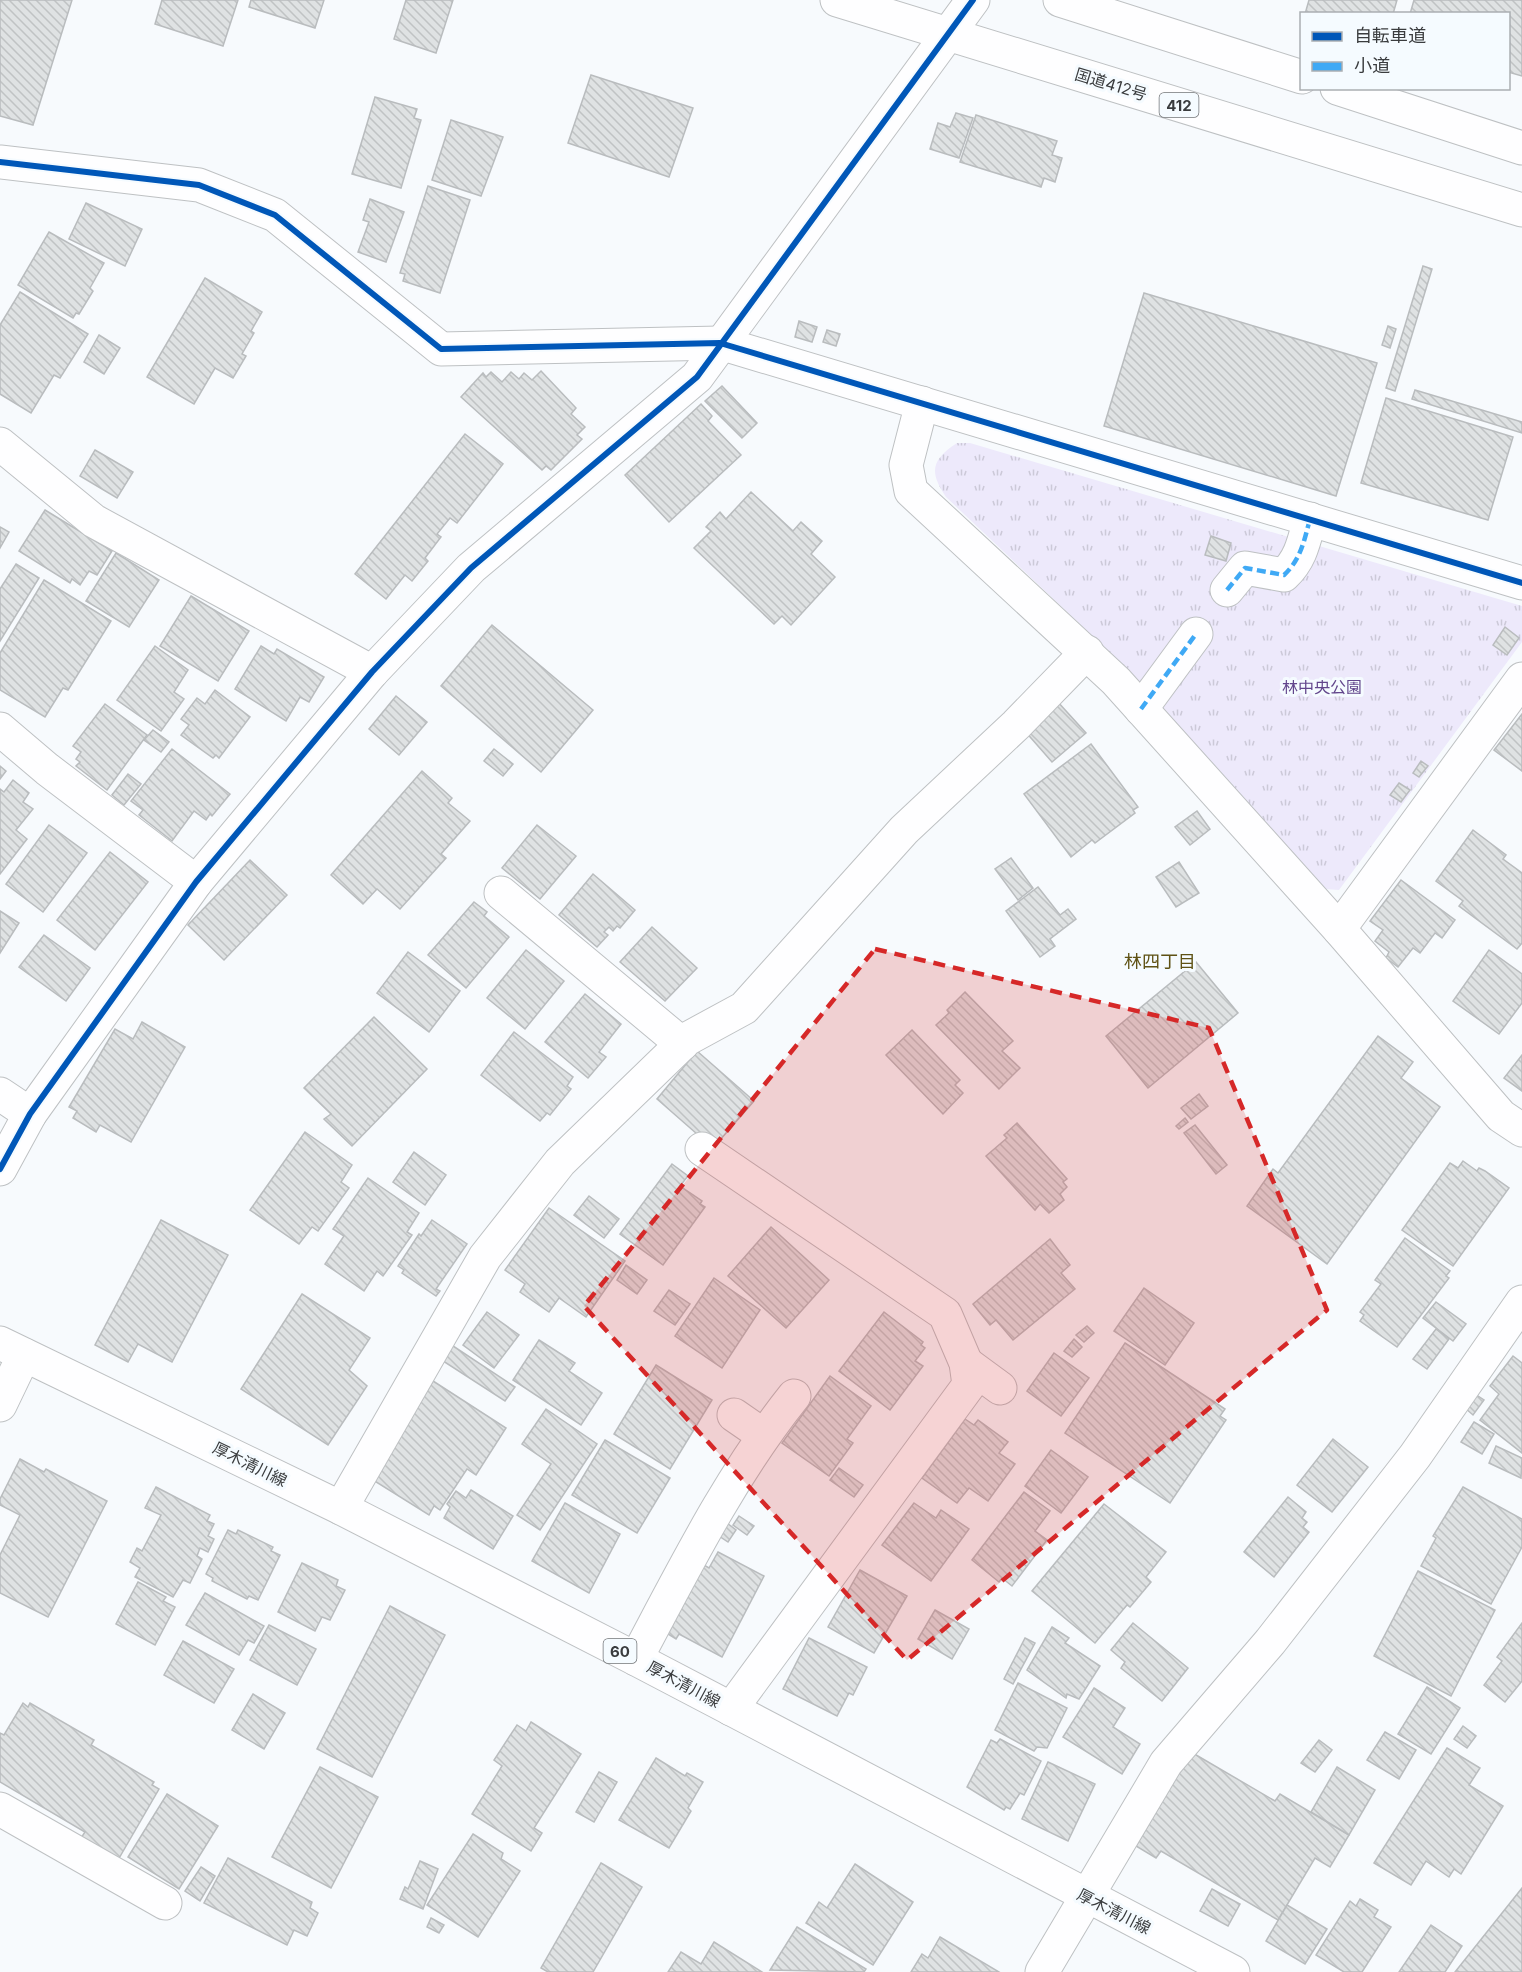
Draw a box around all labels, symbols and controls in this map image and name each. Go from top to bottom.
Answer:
legend [1300,12,1510,90]
text: 自転車道 [1354,25,1426,46]
text: 小道 [1354,55,1390,76]
street label: 国道412号 [1073,64,1149,104]
road number: 412 [1160,93,1198,117]
park label: 林中央公園 [1282,677,1362,697]
district label: 林四丁目 [1124,951,1196,972]
street label: 厚木清川線 [210,1437,290,1491]
road number: 60 [604,1639,636,1663]
street label: 厚木清川線 [644,1656,724,1712]
street label: 厚木清川線 [1074,1884,1154,1938]

